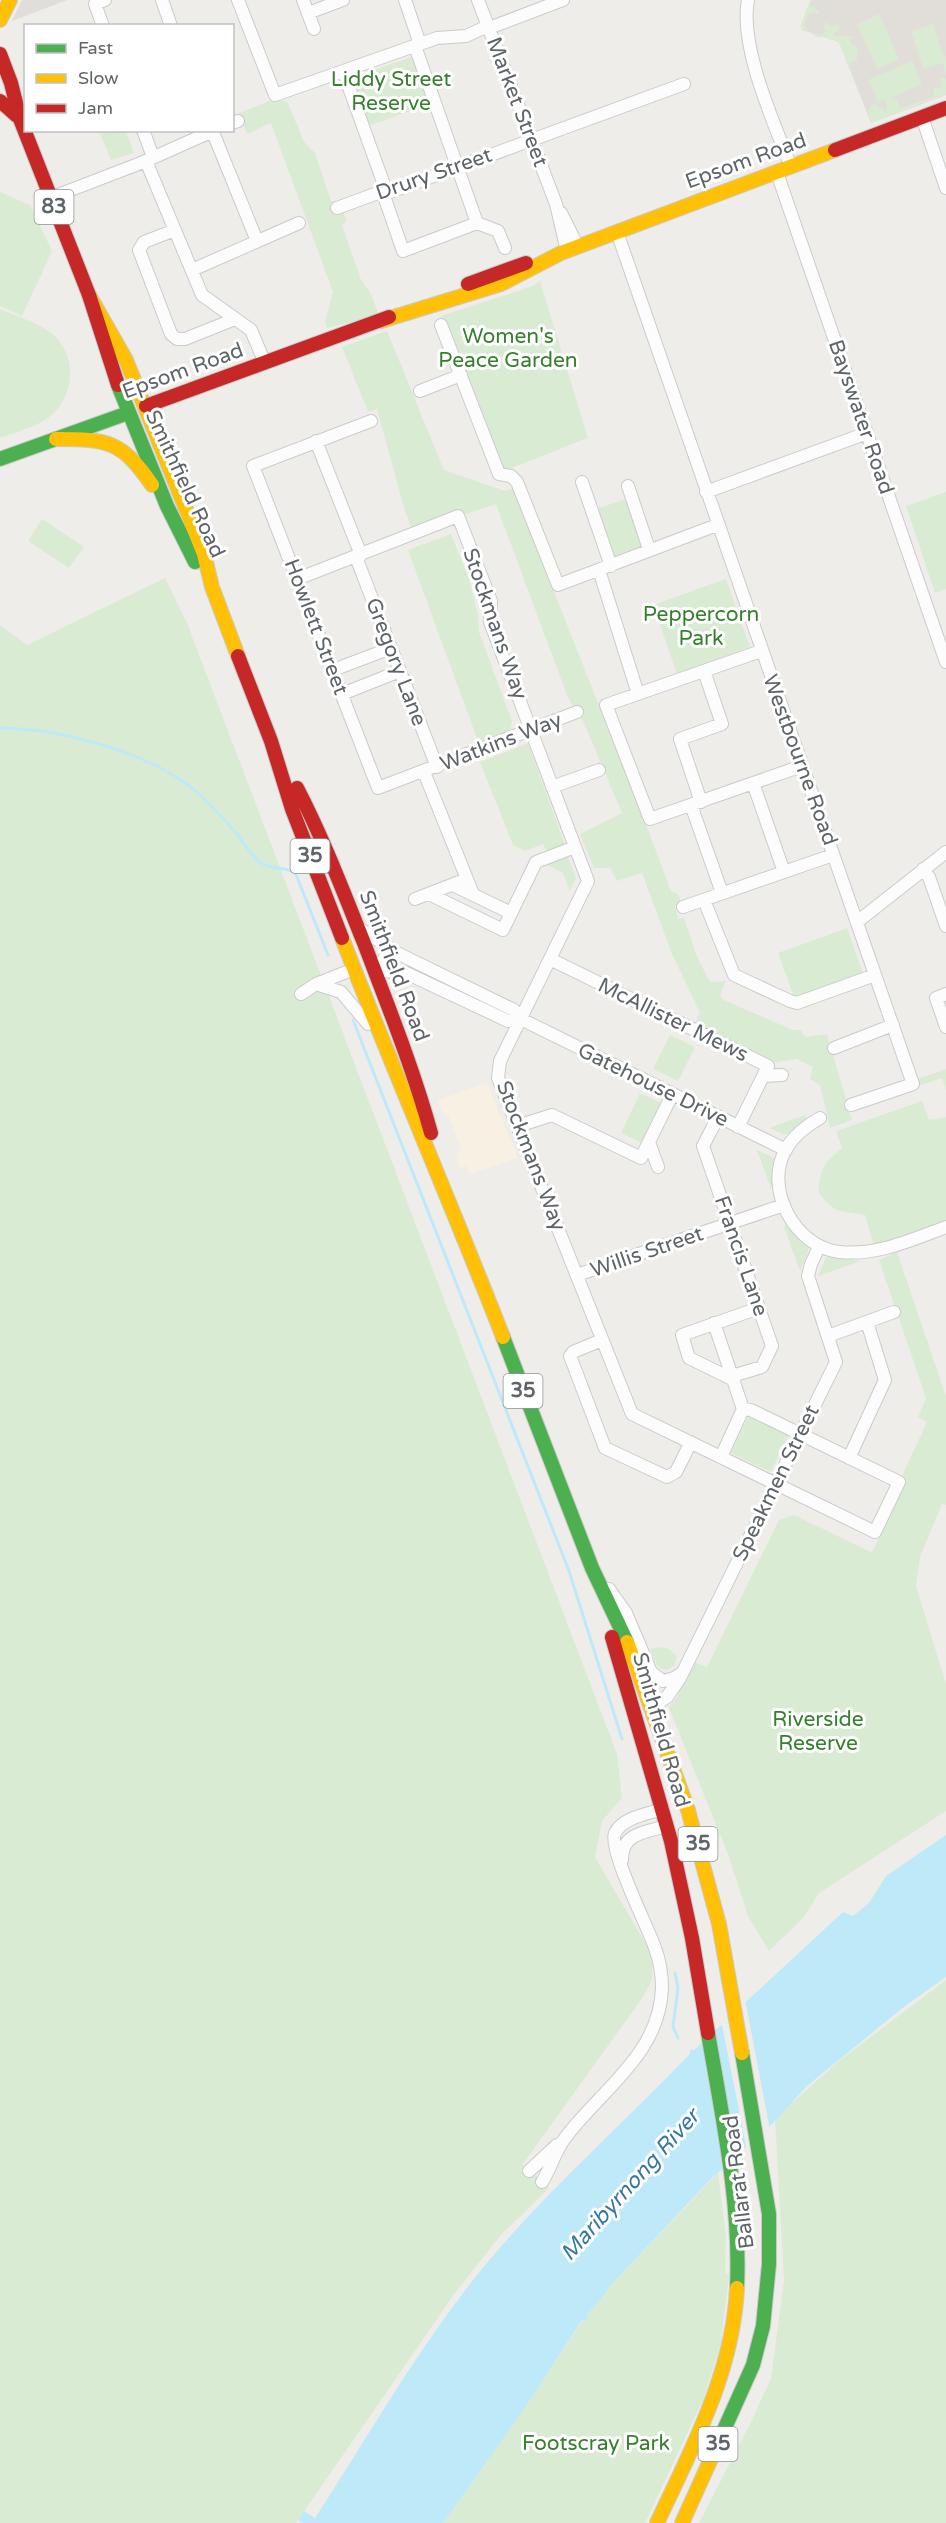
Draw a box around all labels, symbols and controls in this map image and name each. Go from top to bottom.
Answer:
legend [24,24,234,132]
street label: Market Street [481,34,553,170]
text: Fast [78,37,113,59]
text: Slow [78,67,119,89]
park label: Liddy Street Reserve [331,67,451,116]
text: Jam [78,97,113,119]
street label: Epsom Road [682,128,810,194]
street label: Drury Street [373,142,495,206]
road number: 83 [34,190,74,224]
park label: Women's Peace Garden [438,324,578,373]
street label: Bayswater Road [823,337,899,497]
street label: Epsom Road [119,338,247,404]
street label: Smithfield Road [140,406,230,562]
street label: Stockmans Way [457,545,533,703]
street label: Howlett Street [279,556,353,698]
street label: Gregory Lane [360,595,432,730]
park label: Peppercorn Park [643,602,759,651]
street label: Westbourne Road [757,671,843,849]
street label: Watkins Way [437,707,565,777]
road number: 35 [290,839,330,873]
street label: Smithfield Road [354,887,434,1045]
street label: McAllister Mews [594,973,752,1067]
street label: Gatehouse Drive [574,1038,733,1132]
street label: Stockmans Way [491,1078,571,1234]
street label: Francis Lane [709,1193,773,1319]
street label: Willis Street [587,1221,707,1283]
road number: 35 [504,1374,542,1408]
street label: Speakmen Street [727,1401,825,1565]
street label: Smithfield Road [627,1650,695,1810]
park label: Riverside Reserve [772,1707,864,1756]
road number: 35 [678,1827,718,1861]
water label: Maribyrnong River [555,2102,707,2266]
street label: Ballarat Road [718,2114,760,2250]
road number: 35 [698,2427,738,2461]
park label: Footscray Park [522,2431,670,2456]

